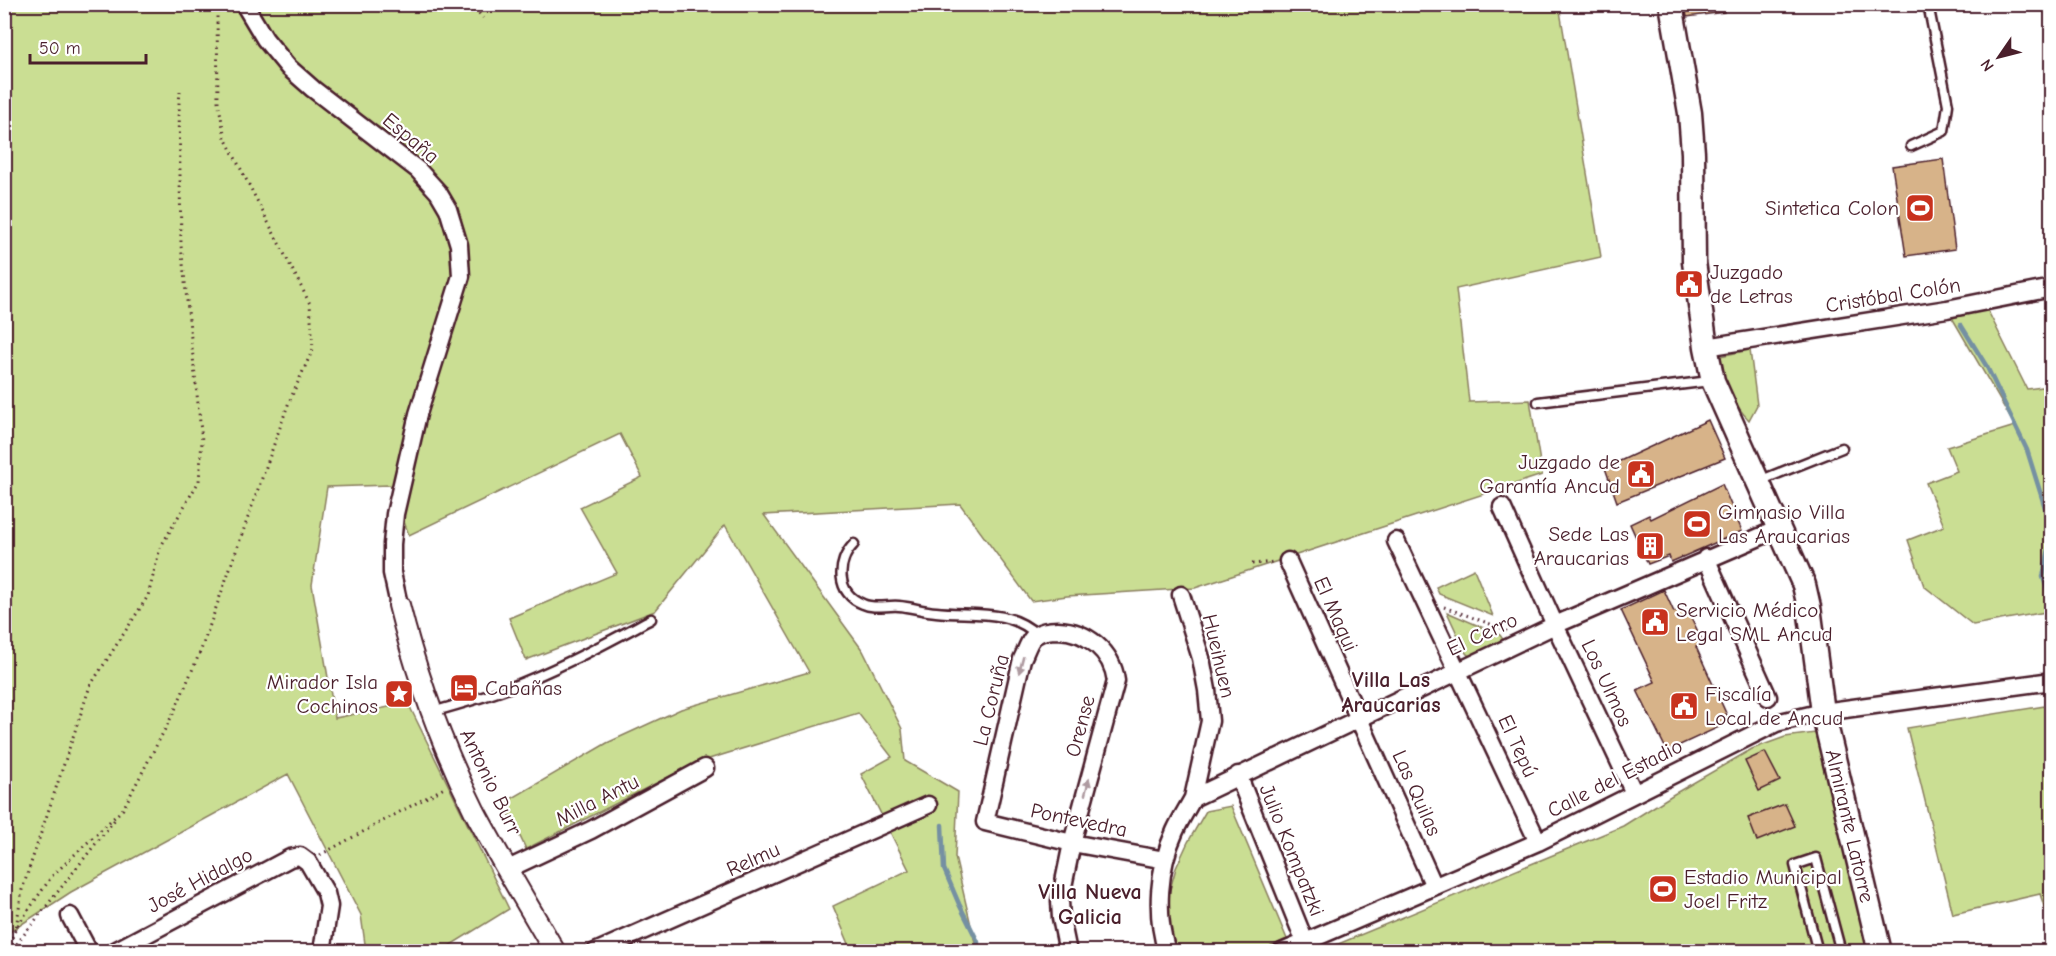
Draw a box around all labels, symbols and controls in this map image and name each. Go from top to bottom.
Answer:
scale bar [30,27,146,65]
north arrow [1969,27,2029,87]
text: 50 m [39,38,81,59]
text: N [1977,56,1998,74]
street label: España [378,108,444,168]
sports icon: Sintetica Colon [1904,192,1936,224]
place label: Sintetica Colon [1765,196,1899,220]
place label: Juzgado de Letras [1710,260,1793,308]
public building icon: Juzgado de Letras [1673,268,1705,300]
street label: Cristóbal Colón [1824,272,1962,318]
place label: Juzgado de Garantía Ancud [1479,450,1620,498]
public building icon: Juzgado de Garantía Ancud [1625,458,1657,490]
place label: Gimnasio Villa Las Araucarias [1718,500,1850,548]
sports icon: Gimnasio Villa Las Araucarias [1681,508,1713,540]
place label: Sede Las Araucarias [1534,522,1629,570]
building icon: Sede Las Araucarias [1634,530,1666,562]
street label: El Maqui [1309,573,1363,655]
place label: Servicio Médico Legal SML Ancud [1676,598,1833,646]
public building icon: Servicio Médico Legal SML Ancud [1639,606,1671,638]
street label: El Cerro [1443,607,1521,661]
street label: Hueihuen [1198,612,1240,700]
street label: Los Ulmos [1576,636,1638,730]
street label: La Coruña [968,652,1014,748]
one-way arrow [1016,656,1026,675]
district label: Villa Las Araucarias [1341,667,1441,718]
place label: Mirador Isla Cochinos [267,670,378,718]
hotel icon: Cabañas [448,672,480,704]
place label: Cabañas [485,676,562,700]
place icon: Mirador Isla Cochinos [383,678,415,710]
place label: Fiscalía Local de Ancud [1705,682,1843,730]
public building icon: Fiscalía Local de Ancud [1668,690,1700,722]
street label: Orense [1060,693,1100,759]
street label: El Tepú [1493,711,1543,781]
street label: Antonio Burr [455,725,527,840]
street label: Calle del Estadio [1543,734,1687,822]
street label: Las Quilas [1387,746,1447,840]
street label: Almirante Latorre [1821,747,1879,905]
street label: Milla Antu [551,769,643,831]
one-way arrow [1083,777,1093,796]
street label: Julio Kompatzki [1255,781,1329,919]
street label: Pontevedra [1028,798,1130,842]
street label: Relmu [723,837,783,881]
street label: José Hidalgo [143,842,257,918]
place label: Estadio Municipal Joel Fritz [1684,865,1842,913]
sports icon: Estadio Municipal Joel Fritz [1647,873,1679,905]
district label: Villa Nueva Galicia [1038,879,1142,930]

